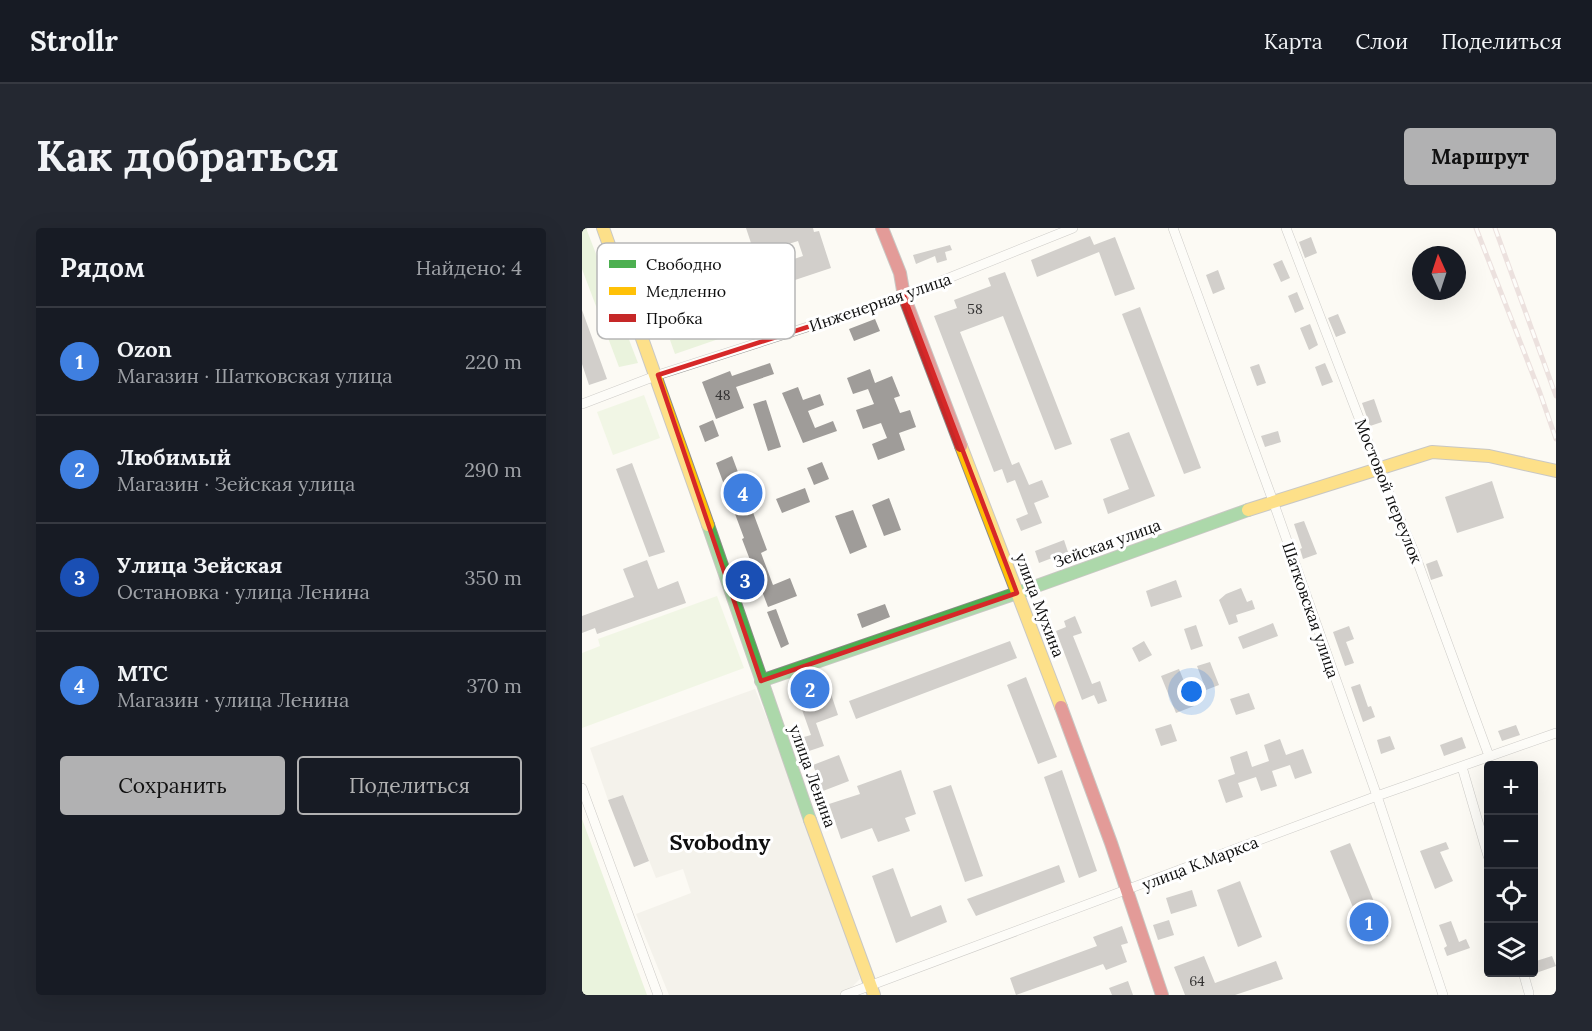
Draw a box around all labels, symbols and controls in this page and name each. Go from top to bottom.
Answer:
text: Strollr [30,23,118,59]
text: Карта [1264,28,1323,55]
text: Слои [1356,28,1408,55]
text: Поделиться [1441,28,1562,55]
button: Маршрут [1404,128,1556,185]
text: Как добраться [36,129,339,183]
legend [597,243,795,339]
north arrow [1412,246,1466,300]
text: Рядом [60,251,145,284]
text: Свободно [646,254,722,274]
text: Найдено: 4 [416,255,522,280]
street label: Инженерная улица [806,268,954,336]
text: Медленно [646,281,726,301]
house number: 58 [967,300,983,318]
text: Пробка [646,308,703,328]
text: Ozon [117,335,172,363]
text: 1 [75,349,84,374]
text: 220 m [465,349,522,374]
text: Магазин · Шатковская улица [117,363,393,388]
house number: 48 [715,386,731,404]
street label: Мостовой переулок [1351,416,1427,567]
text: Любимый [117,443,231,471]
text: 2 [74,457,85,482]
text: 290 m [464,457,522,482]
pin: 4 [724,470,762,516]
text: Магазин · Зейская улица [117,471,355,496]
street label: Зейская улица [1051,514,1163,572]
street label: Шатковская улица [1278,539,1344,681]
street label: улица Мухина [1011,550,1069,660]
text: Улица Зейская [117,551,283,579]
pin: 3 [726,558,764,602]
text: 3 [74,565,85,590]
text: 350 m [464,565,522,590]
text: Остановка · улица Ленина [117,579,370,604]
text: МТС [117,659,168,687]
pin: 2 [790,666,830,712]
text: 4 [74,673,85,698]
text: 370 m [467,673,522,698]
your location [1177,677,1206,706]
text: Магазин · улица Ленина [117,687,349,712]
street label: улица Ленина [785,722,841,830]
button: Сохранить [60,756,285,815]
button: Поделиться [297,756,522,815]
map controls [1484,761,1538,977]
button: + [1484,761,1538,815]
button: − [1484,815,1538,869]
district label: Svobodny [670,828,771,856]
street label: улица К.Маркса [1139,832,1261,894]
button: locate [1484,869,1538,923]
pin: 1 [1350,900,1388,944]
button: layers [1484,923,1538,977]
house number: 64 [1189,972,1205,990]

